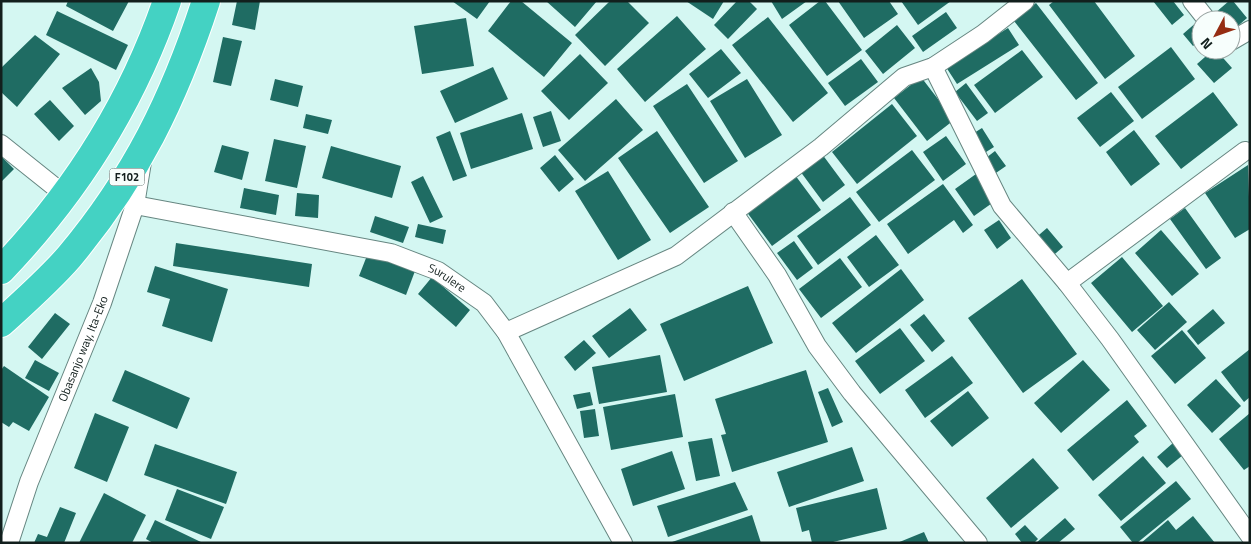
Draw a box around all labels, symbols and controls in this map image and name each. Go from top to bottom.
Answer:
north arrow [1191,10,1241,60]
text: N [1195,33,1217,54]
road number: F102 [110,168,144,186]
street label: Surulere [425,258,470,297]
street label: Obasanjo way, Ita-Eko [53,293,113,404]

